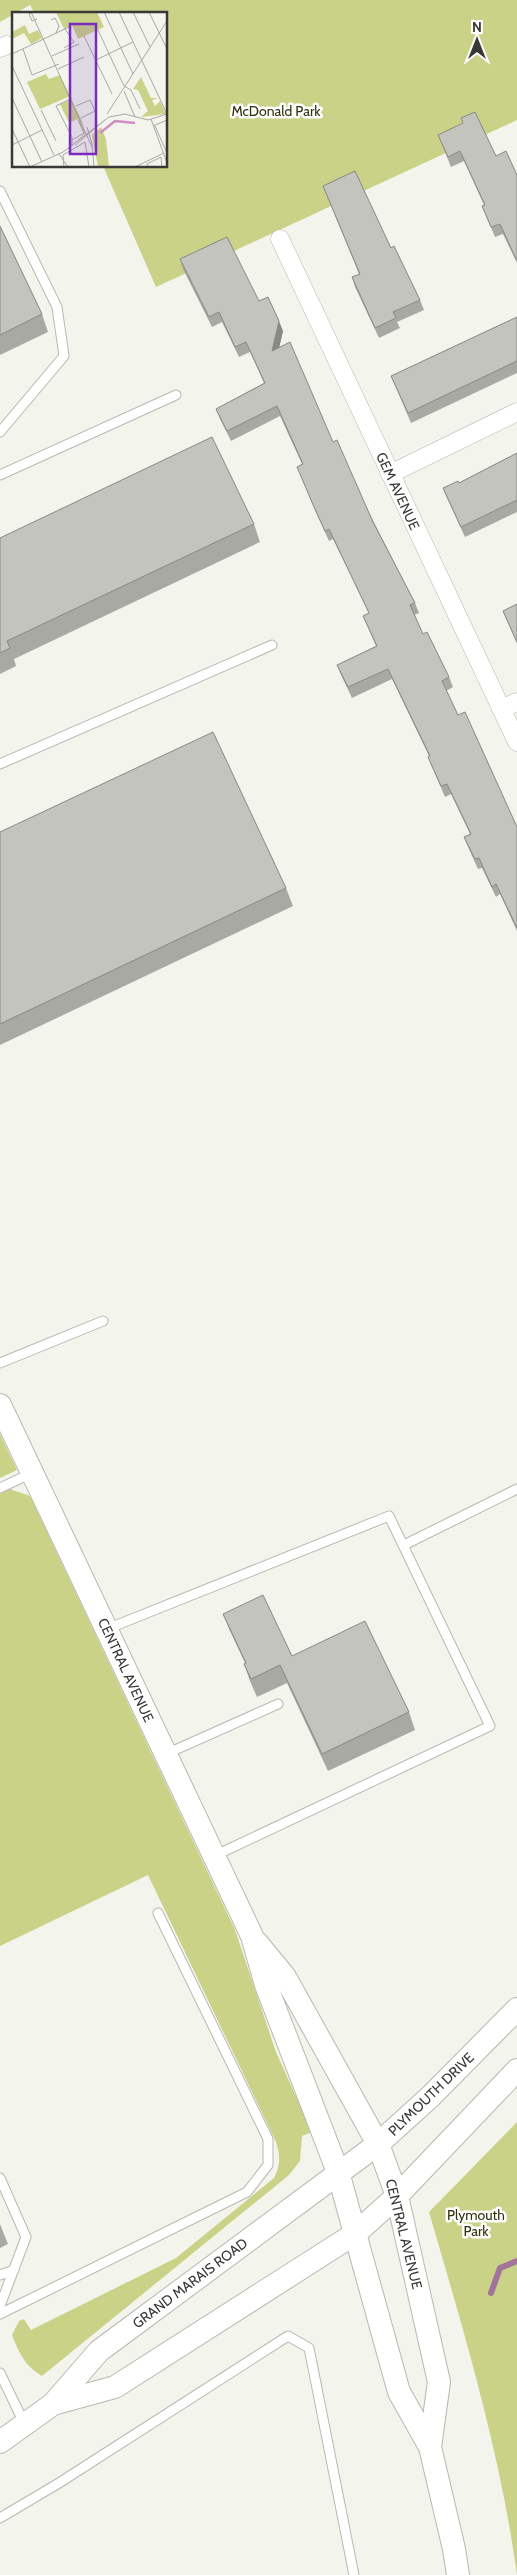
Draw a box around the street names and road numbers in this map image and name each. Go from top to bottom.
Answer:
street label: GEM AVENUE [372,449,424,533]
street label: CENTRAL AVENUE [94,1615,158,1725]
street label: PLYMOUTH DRIVE [384,2048,478,2140]
street label: CENTRAL AVENUE [382,2177,426,2291]
street label: GRAND MARAIS ROAD [129,2234,251,2332]

